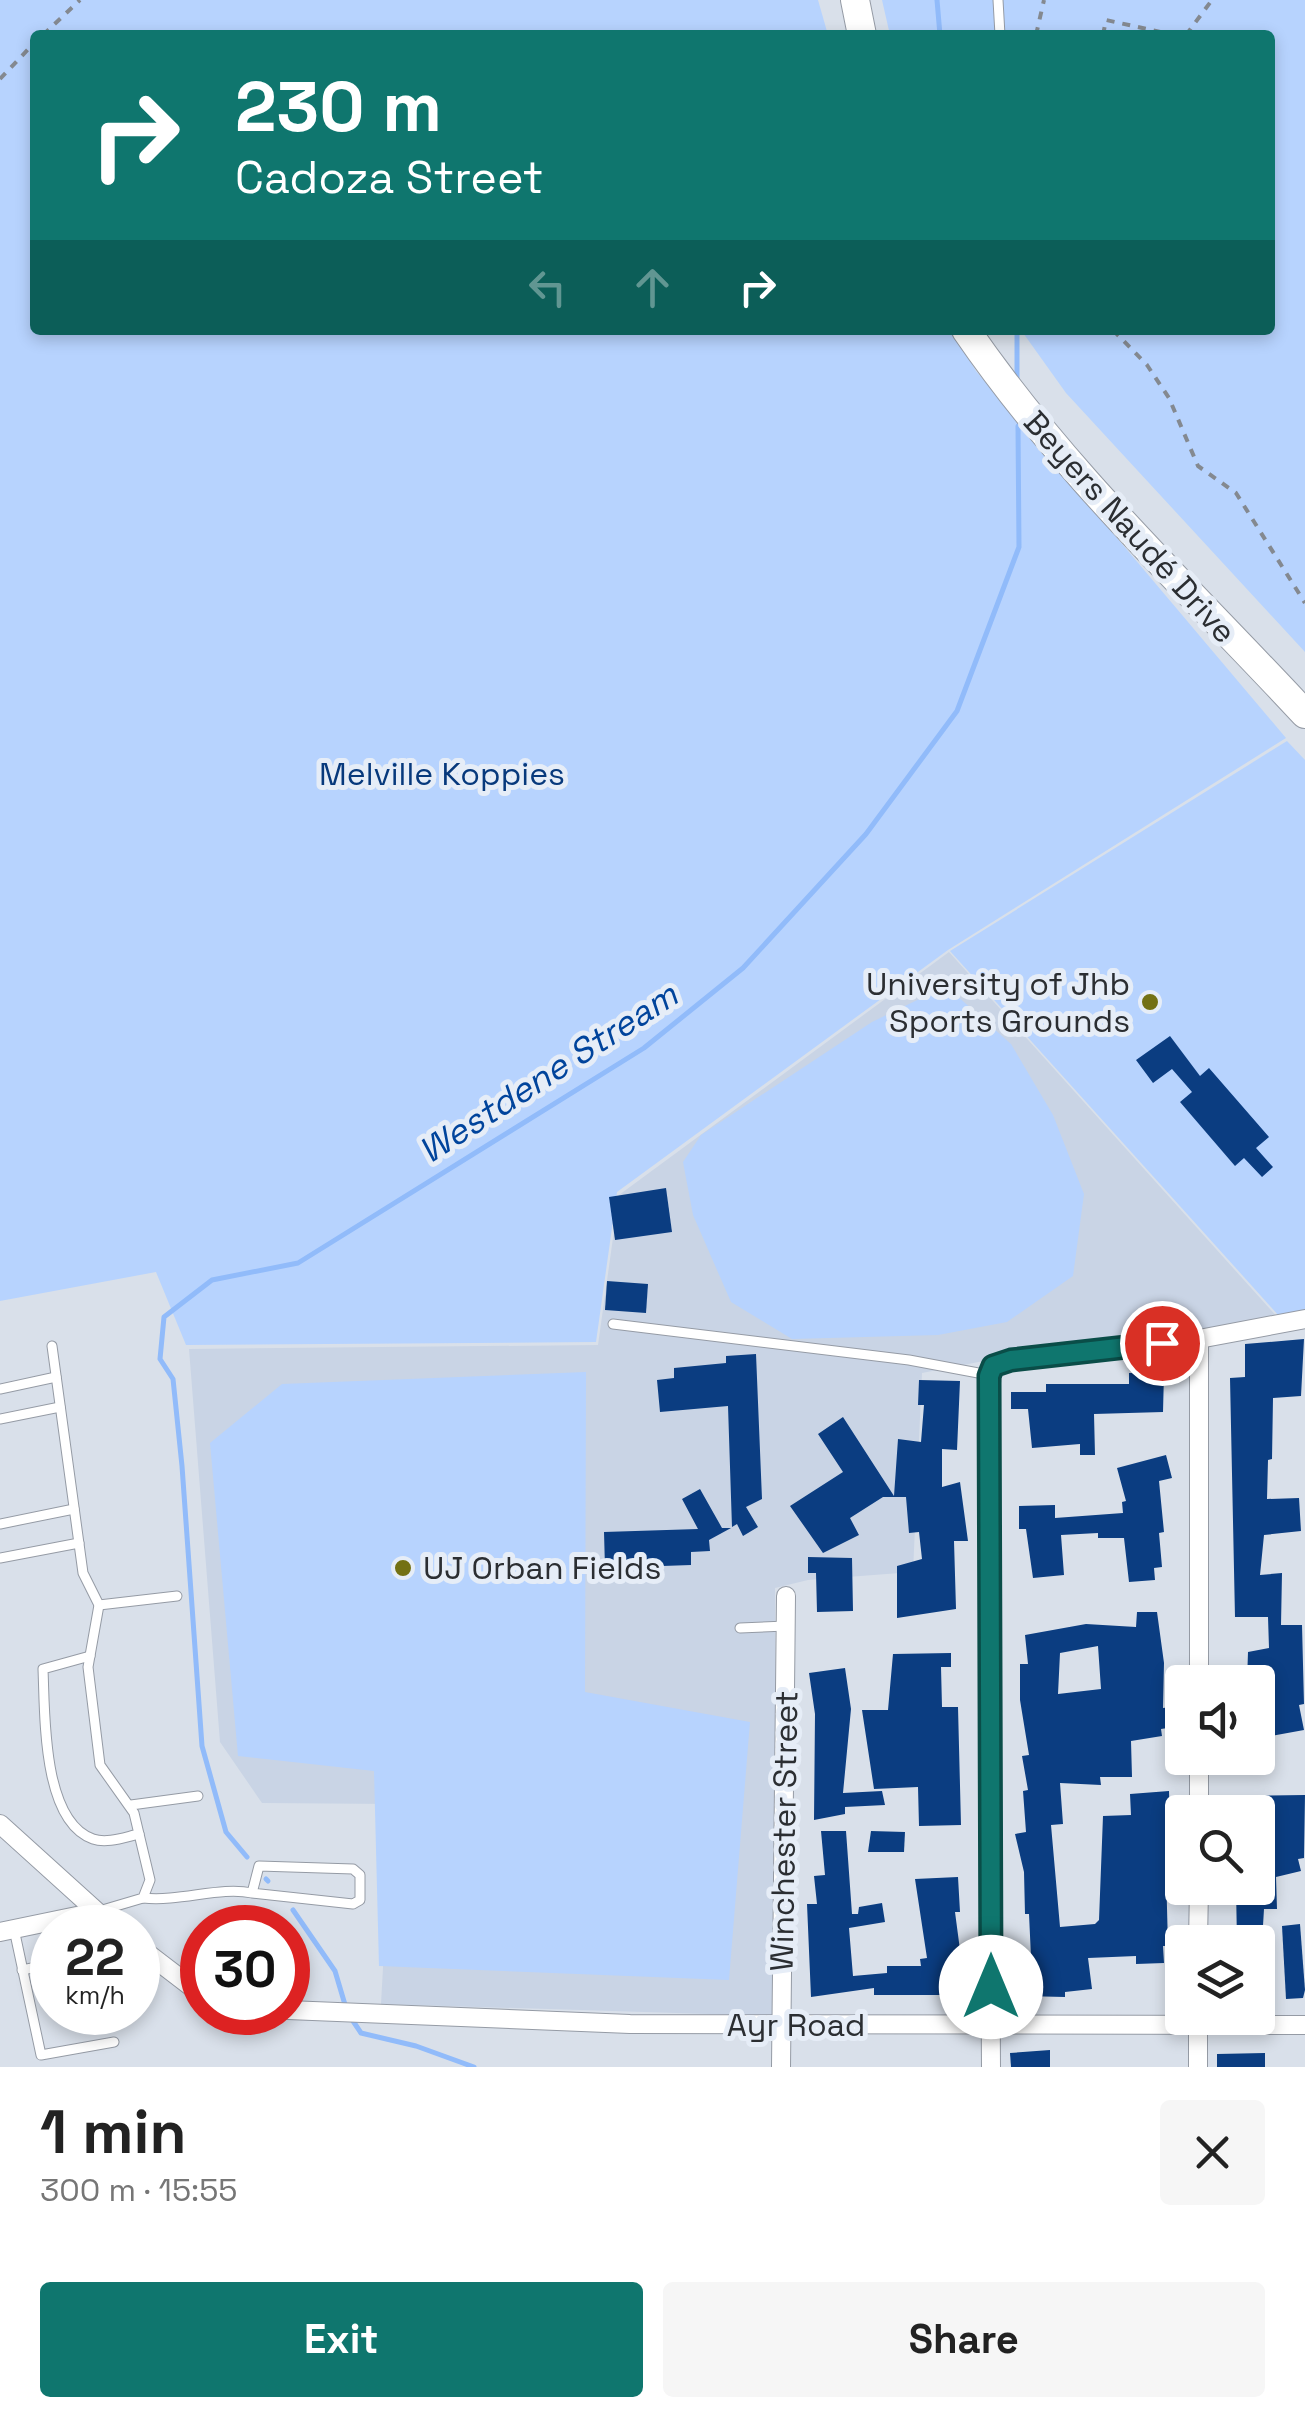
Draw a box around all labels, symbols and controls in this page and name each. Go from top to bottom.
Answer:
text: 230 m [235,62,442,151]
icon: right [70,70,200,200]
text: Cadoza Street [235,149,543,206]
icon: left [520,260,575,315]
icon: ahead [625,260,680,315]
icon: right [730,260,785,315]
street label: Beyers Naudé Drive [1015,403,1245,651]
park label: Melville Koppies [319,754,565,794]
place label: University of Jhb Sports Grounds [866,964,1130,1041]
water label: Westdene Stream [410,972,686,1173]
marker: University of Jhb Sports Grounds [1139,991,1161,1013]
pin [1120,1301,1205,1386]
icon: arrive [1135,1316,1190,1371]
place label: UJ Orban Fields [423,1548,661,1588]
marker: UJ Orban Fields [392,1557,414,1579]
map controls [1165,1665,1275,2035]
button: sound [1165,1665,1275,1775]
street label: Winchester Street [762,1690,806,1972]
button: search [1165,1795,1275,1905]
speed limit sign: 30 [180,1905,310,2035]
button: layers [1165,1925,1275,2035]
text: 22 [65,1926,125,1990]
position arrow [939,1935,1043,2039]
text: km/h [65,1979,125,2011]
street label: Ayr Road [727,2005,865,2045]
text: 1 min [40,2094,187,2171]
button: close [1160,2100,1265,2205]
text: 300 m · 15:55 [40,2170,238,2210]
button: Exit [40,2282,643,2397]
button: Share [663,2282,1265,2397]

